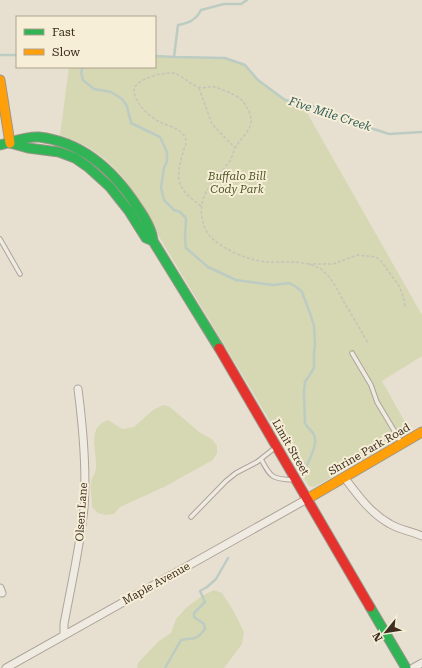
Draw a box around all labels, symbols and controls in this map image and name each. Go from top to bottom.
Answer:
legend [16,16,156,68]
text: Fast [52,25,76,39]
text: Slow [52,45,80,59]
water label: Five Mile Creek [286,94,373,134]
park label: Buffalo Bill Cody Park [207,170,266,196]
street label: Limit Street [269,417,312,477]
street label: Shrine Park Road [326,421,412,478]
street label: Olsen Lane [73,482,90,542]
street label: Maple Avenue [120,560,192,607]
north arrow [366,612,406,652]
text: N [370,629,386,644]

